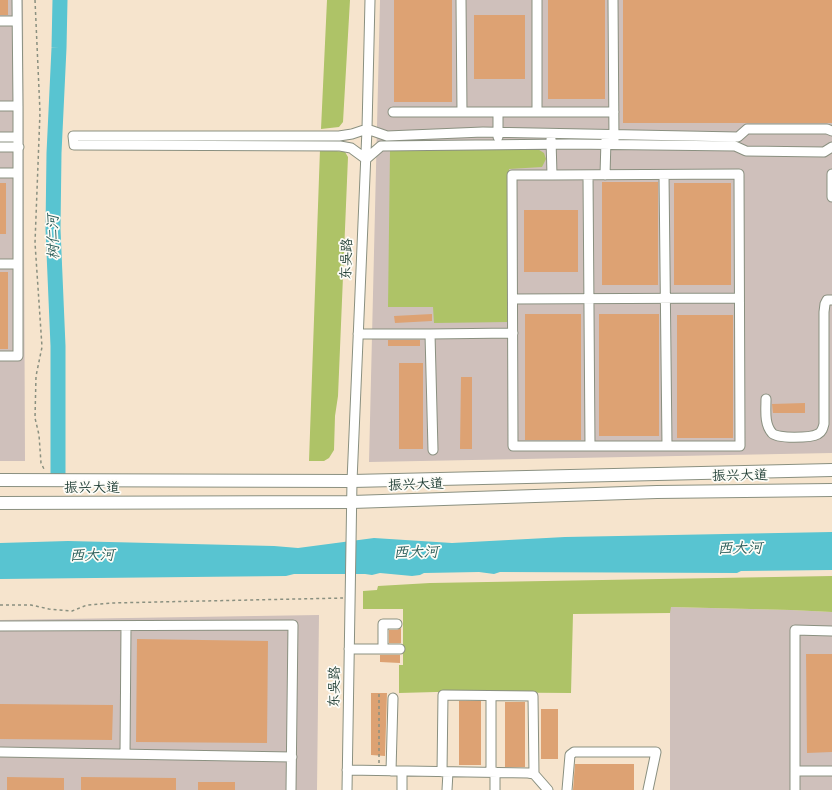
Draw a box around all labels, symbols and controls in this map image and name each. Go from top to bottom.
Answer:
water label: 树仁河 [45,214,63,260]
street label: 东吴路 [338,238,356,280]
street label: 振兴大道 [712,467,768,485]
street label: 振兴大道 [388,476,444,494]
street label: 振兴大道 [64,480,120,496]
water label: 西大河 [717,540,763,558]
water label: 西大河 [393,544,439,562]
water label: 西大河 [69,547,115,565]
street label: 东吴路 [326,666,344,708]

